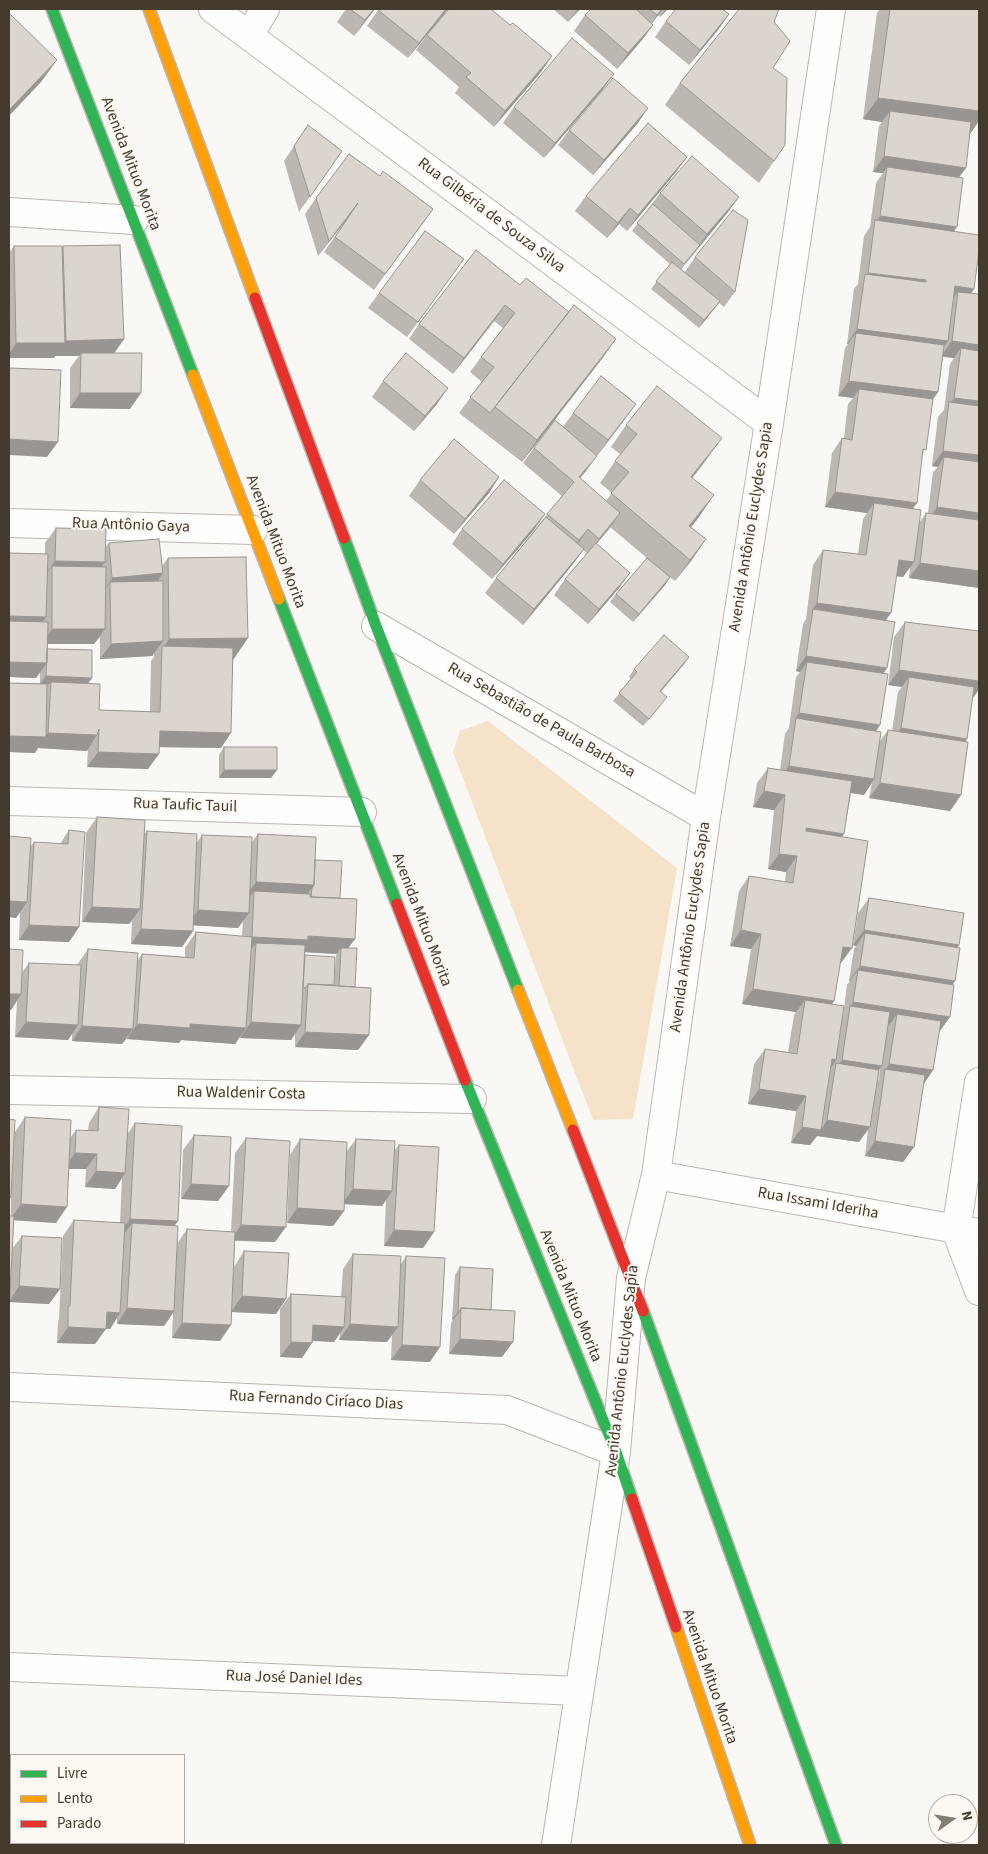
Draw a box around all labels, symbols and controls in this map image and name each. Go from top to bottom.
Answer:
street label: Avenida Mituo Morita [96,95,164,233]
street label: Rua Gilbéria de Souza Silva [413,154,569,278]
street label: Avenida Antônio Euclydes Sapia [726,420,778,634]
street label: Avenida Mituo Morita [241,473,309,611]
street label: Rua Antônio Gaya [72,514,190,538]
street label: Rua Sebastião de Paula Barbosa [444,659,638,783]
street label: Rua Taufic Tauil [132,795,238,817]
street label: Avenida Antônio Euclydes Sapia [667,820,715,1034]
street label: Avenida Mituo Morita [387,851,455,989]
street label: Rua Waldenir Costa [176,1083,306,1105]
street label: Rua Issami Ideriha [756,1184,880,1224]
street label: Avenida Mituo Morita [535,1227,605,1365]
street label: Avenida Antônio Euclydes Sapia [602,1264,644,1478]
street label: Rua Fernando Ciríaco Dias [228,1387,404,1415]
street label: Avenida Mituo Morita [677,1607,741,1747]
street label: Rua José Daniel Ides [225,1667,363,1691]
legend [10,1754,185,1844]
text: Livre [57,1763,87,1784]
text: Lento [57,1788,93,1809]
north arrow [928,1794,978,1844]
text: N [956,1809,977,1823]
text: Parado [57,1813,101,1834]

